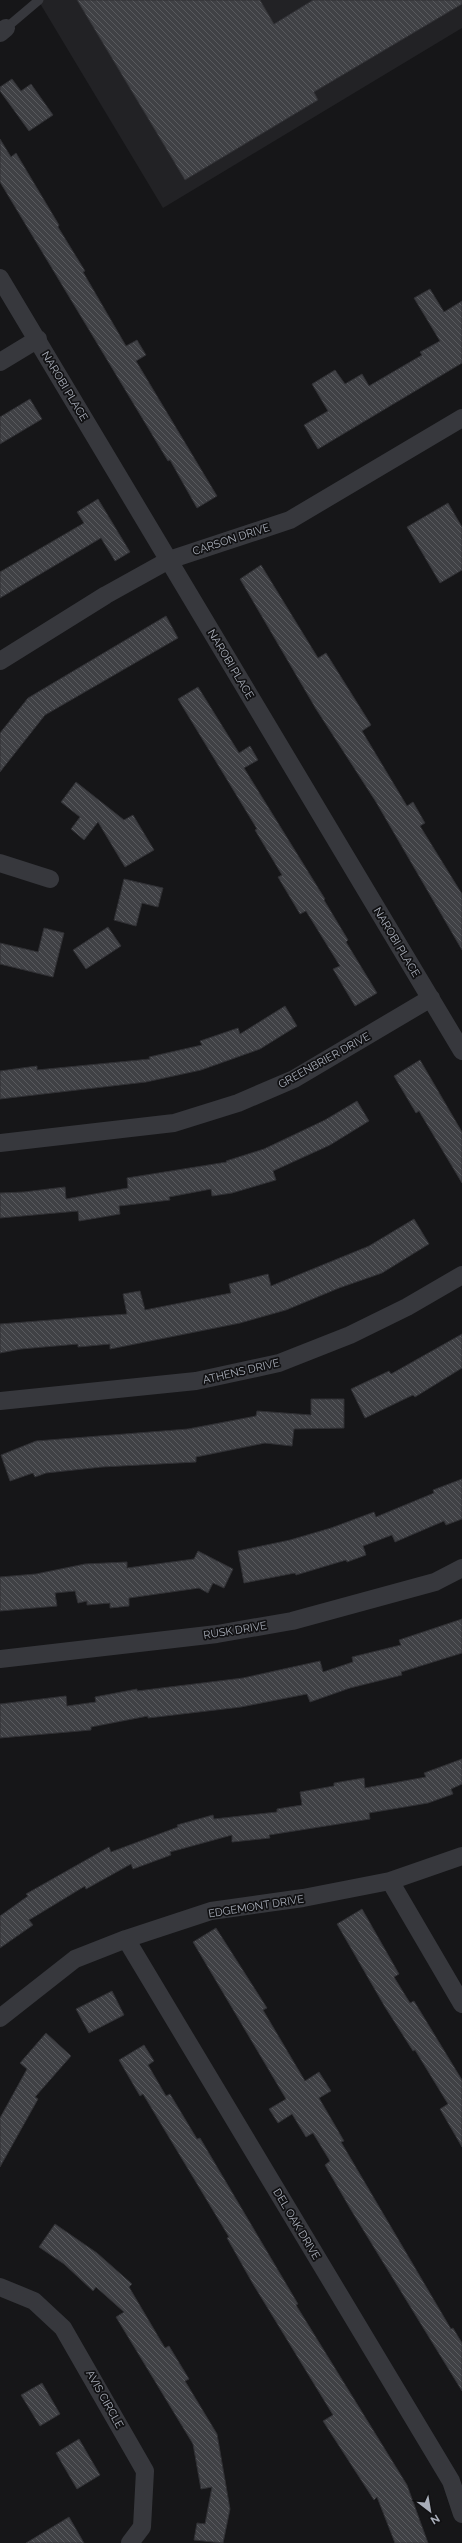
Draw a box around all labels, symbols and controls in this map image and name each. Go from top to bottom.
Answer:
street label: NAROBI PLACE [39,349,91,424]
street label: CARSON DRIVE [191,521,272,558]
street label: NAROBI PLACE [205,627,257,702]
street label: NAROBI PLACE [371,905,423,980]
street label: GREENBRIER DRIVE [276,1030,373,1091]
street label: ATHENS DRIVE [202,1356,281,1387]
street label: RUSK DRIVE [203,1619,268,1642]
street label: EDGEMONT DRIVE [207,1892,305,1920]
street label: DEL OAK DRIVE [270,2186,323,2262]
street label: AVIS CIRCLE [83,2368,126,2431]
north arrow [410,2491,450,2531]
text: N [428,2511,442,2527]

